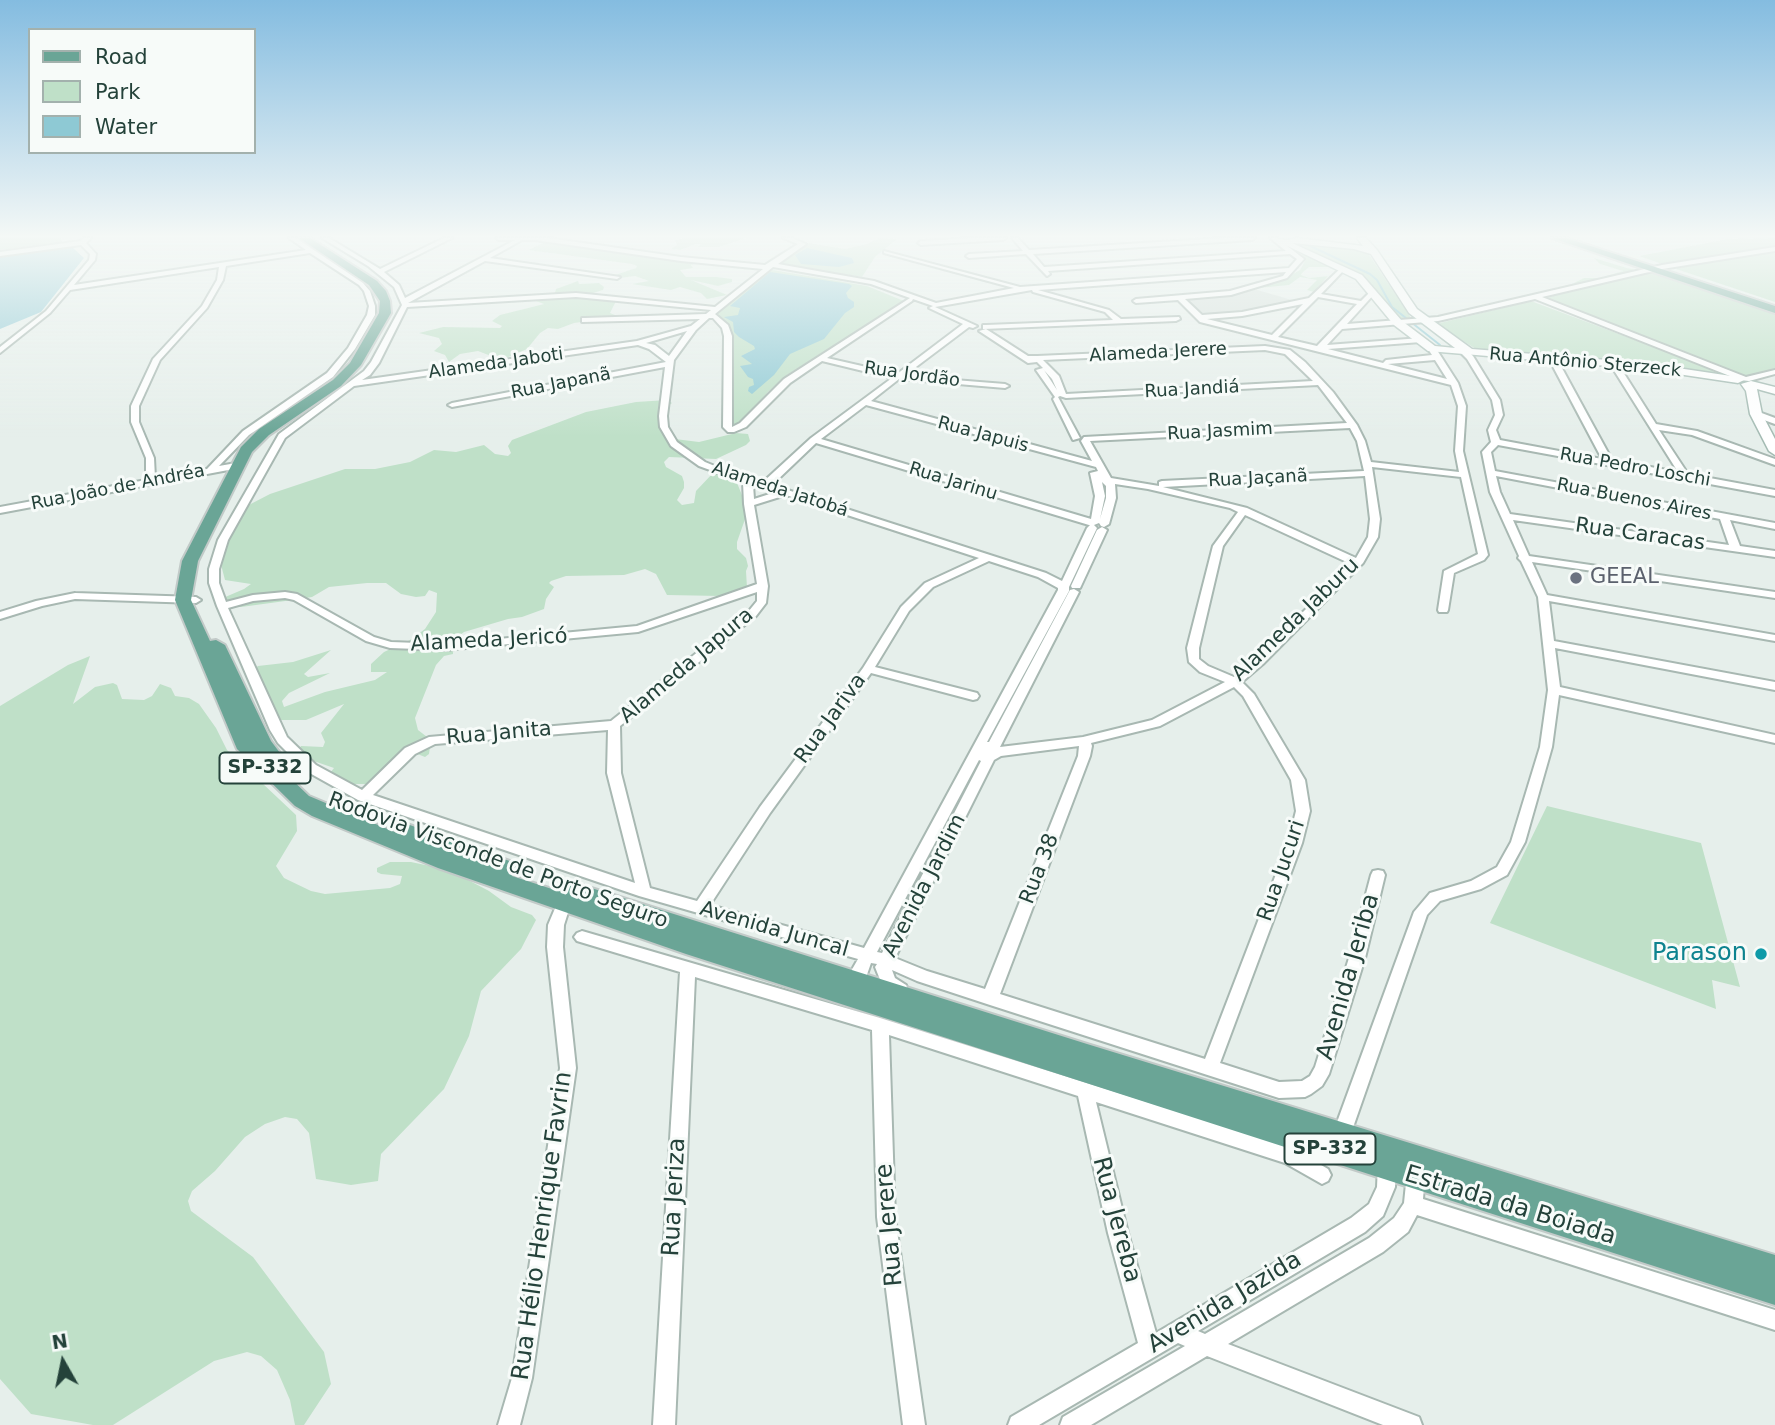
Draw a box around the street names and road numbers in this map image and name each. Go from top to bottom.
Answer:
street label: Alameda Jerere [1089,339,1227,367]
street label: Alameda Jaboti [427,344,565,384]
street label: Rua Antônio Sterzeck [1488,344,1682,382]
street label: Rua Jordão [863,358,961,392]
street label: Rua Japanã [509,364,613,404]
street label: Rua Jandiá [1144,377,1240,403]
street label: Rua Japuis [935,412,1031,458]
street label: Rua Jasmim [1167,418,1273,446]
street label: Rua Pedro Loschi [1558,444,1712,492]
street label: Alameda Jatobá [709,458,851,522]
street label: Rua Jarinu [906,458,1000,506]
street label: Rua João de Andréa [29,461,207,515]
street label: Rua Jaçanã [1208,466,1308,492]
street label: Rua Buenos Aires [1555,474,1713,526]
street label: Rua Caracas [1573,513,1707,557]
street label: Alameda Jaburu [1227,553,1365,687]
street label: Alameda Japura [615,603,759,729]
street label: Alameda Jericó [410,624,568,658]
street label: Rua Jariva [790,669,872,769]
street label: Rua Janita [445,717,553,751]
road number: SP-332 [219,752,310,783]
street label: Rodovia Visconde de Porto Seguro [325,788,671,934]
street label: Avenida Jardim [878,810,972,962]
street label: Rua Jucuri [1253,817,1311,925]
street label: Rua 38 [1015,830,1065,908]
street label: Avenida Jeriba [1311,890,1387,1064]
street label: Avenida Juncal [697,897,851,963]
street label: Rua Hélio Henrique Favrin [507,1070,579,1382]
road number: SP-332 [1284,1134,1376,1164]
street label: Rua Jeriza [658,1137,692,1257]
street label: Rua Jereba [1085,1154,1147,1286]
street label: Estrada da Boiada [1401,1160,1619,1252]
street label: Rua Jerere [870,1162,910,1288]
street label: Avenida Jazida [1143,1246,1307,1360]

